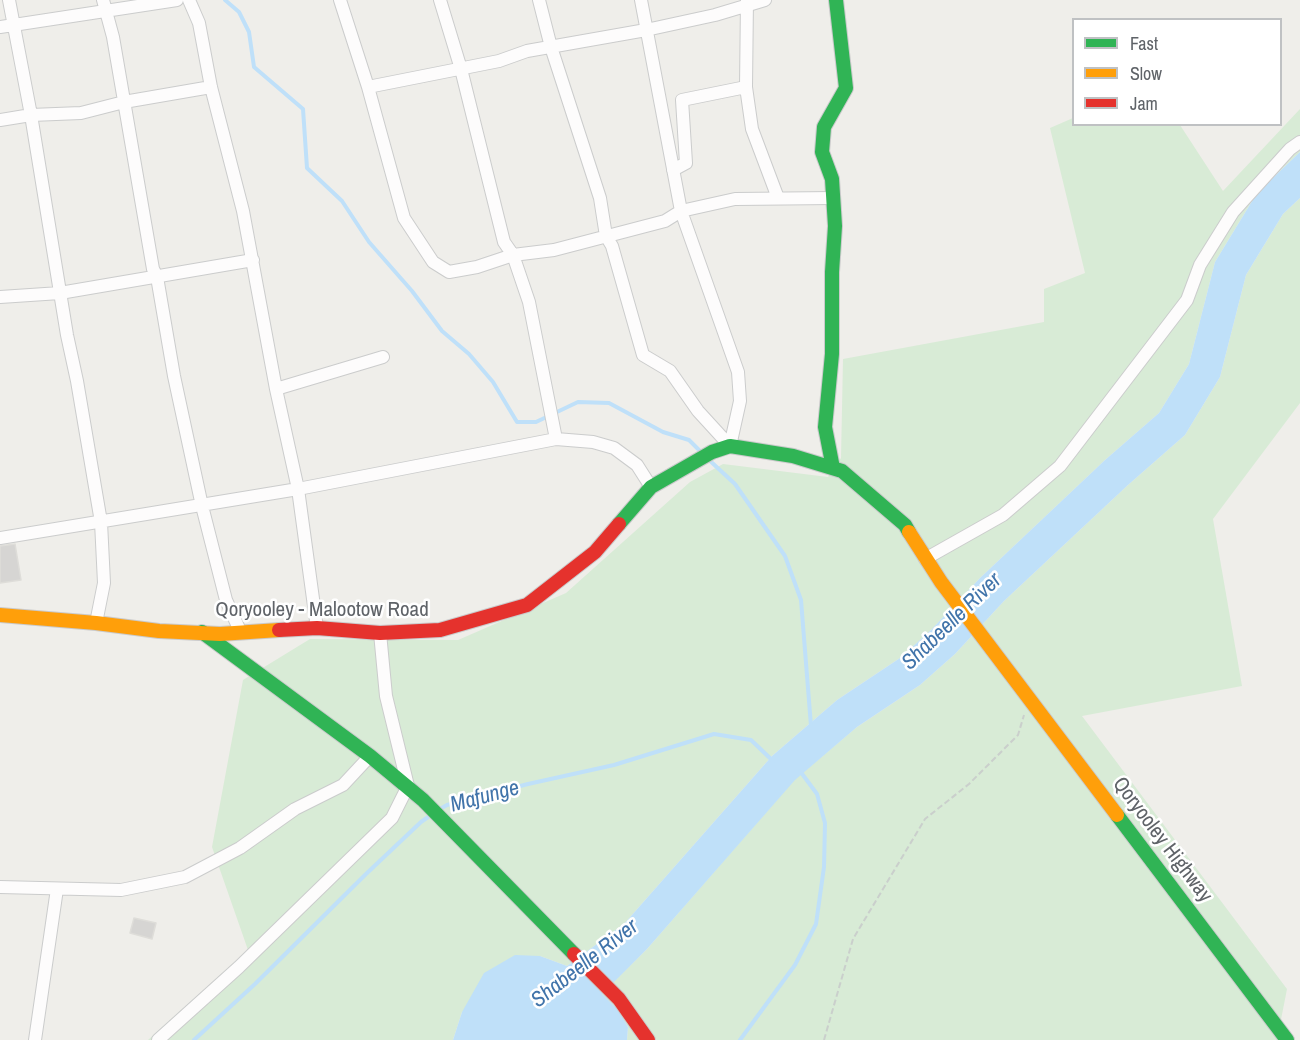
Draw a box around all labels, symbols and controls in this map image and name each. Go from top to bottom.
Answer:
legend [1072,18,1282,126]
text: Fast [1130,31,1158,56]
text: Slow [1130,61,1162,86]
text: Jam [1130,91,1158,116]
water label: Shabeelle River [897,568,1007,676]
street label: Qoryooley - Malootow Road [215,597,429,623]
street label: Qoryooley Highway [1107,772,1217,908]
water label: Mafunge [448,775,522,819]
water label: Shabeelle River [526,914,644,1014]

